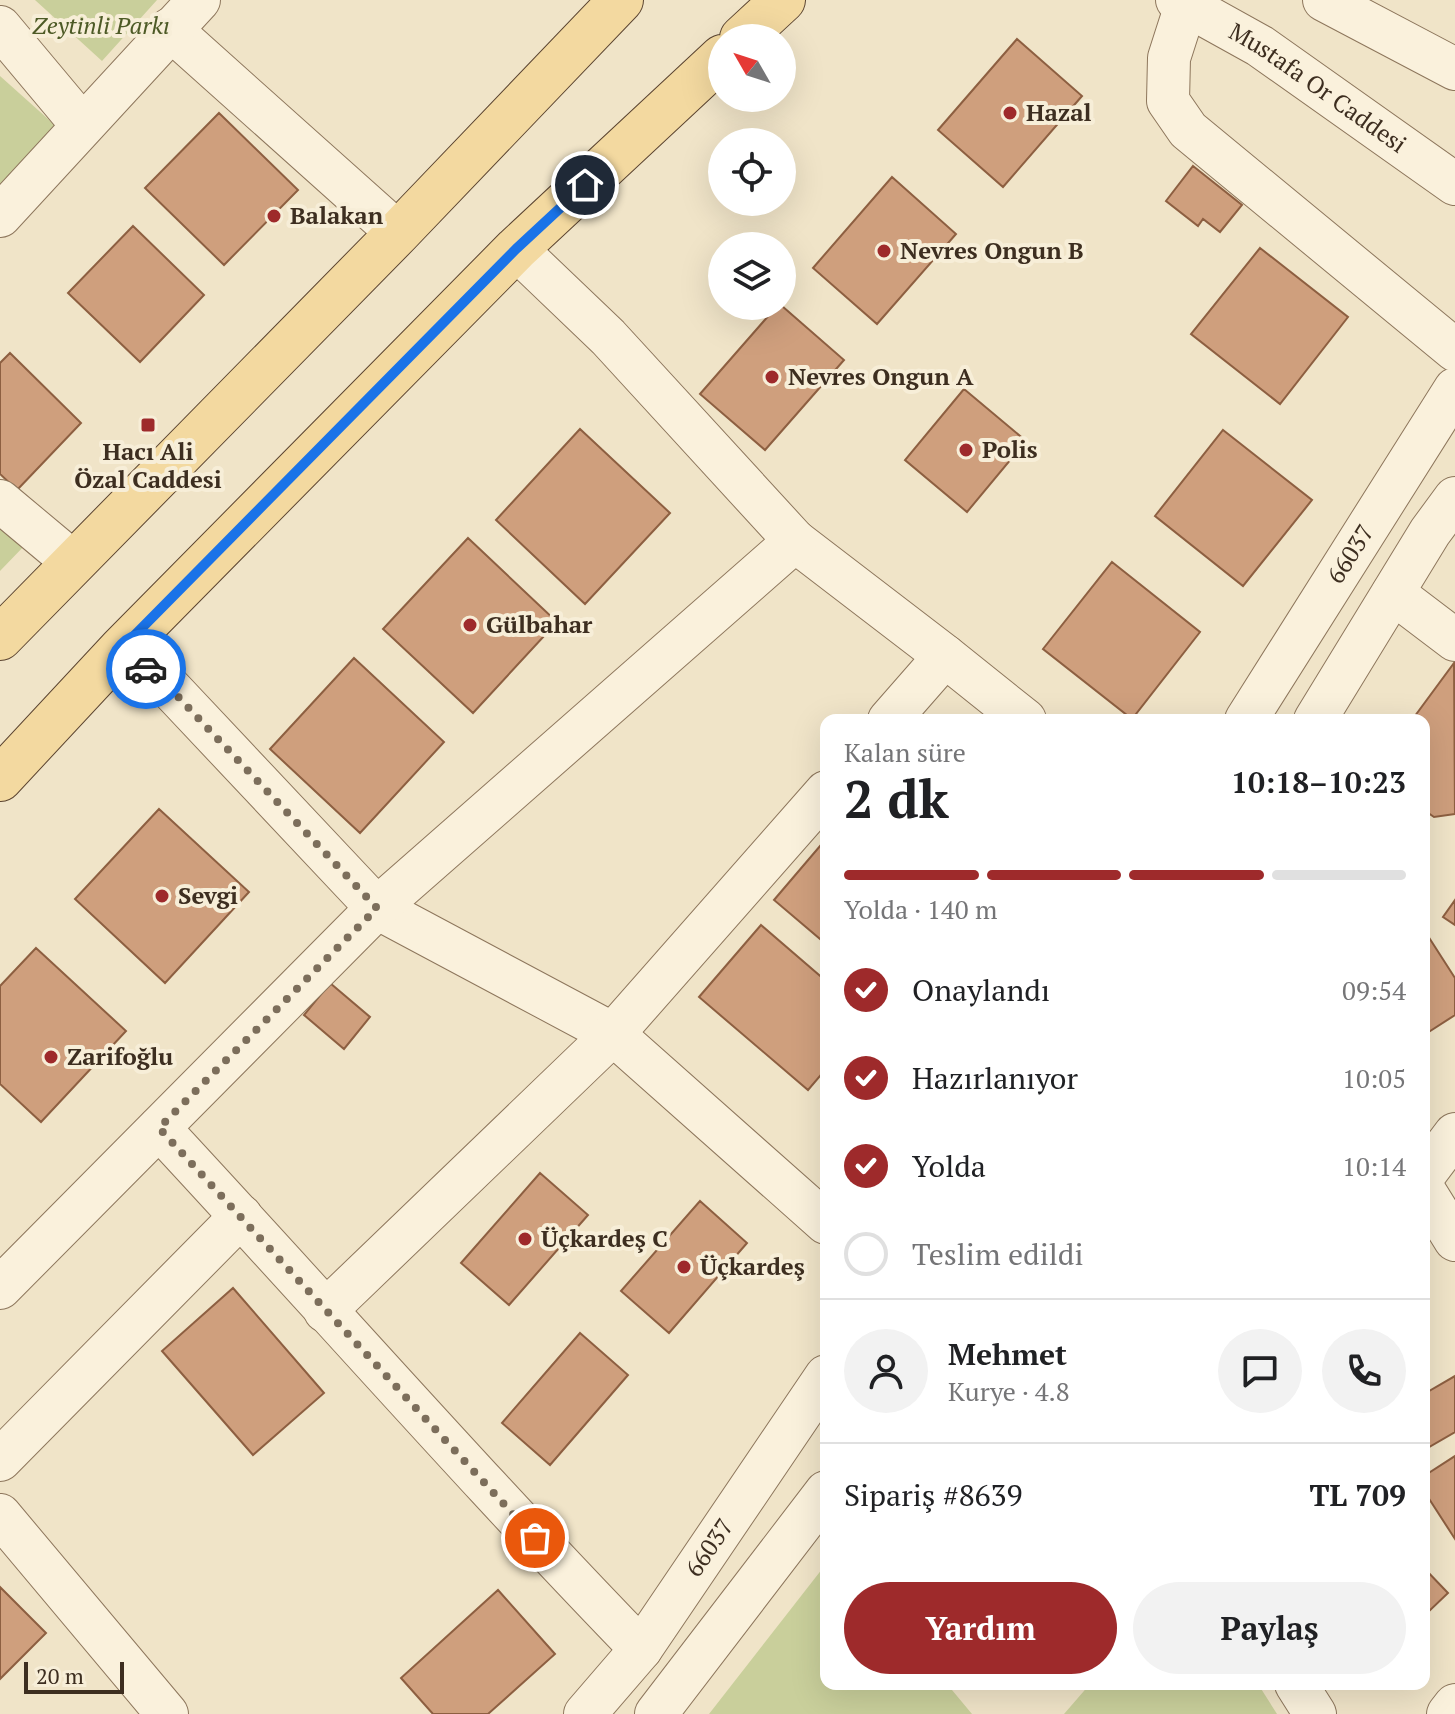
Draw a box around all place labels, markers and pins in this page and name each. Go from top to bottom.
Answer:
place label: Hazal [1026,96,1092,128]
marker: Hazal [1001,104,1019,122]
pin [551,151,619,219]
place label: Balakan [290,199,384,231]
marker: Balakan [265,207,283,225]
place label: Nevres Ongun B [900,234,1084,266]
marker: Nevres Ongun B [875,242,893,260]
place label: Nevres Ongun A [788,360,974,392]
marker: Nevres Ongun A [763,368,781,386]
marker: Hacı Ali Özal Caddesi [139,416,157,434]
place label: Polis [982,433,1038,465]
place label: Hacı Ali Özal Caddesi [74,435,222,495]
marker: Polis [957,441,975,459]
place label: Gülbahar [486,608,593,640]
marker: Gülbahar [461,616,479,634]
place label: Sevgi [178,879,238,911]
marker: Sevgi [153,887,171,905]
place label: Zarifoğlu [67,1040,173,1072]
marker: Zarifoğlu [42,1048,60,1066]
place label: Üçkardeş C [541,1222,668,1254]
marker: Üçkardeş C [516,1230,534,1248]
place label: Üçkardeş [700,1250,805,1282]
marker: Üçkardeş [675,1258,693,1276]
pin [501,1504,569,1572]

